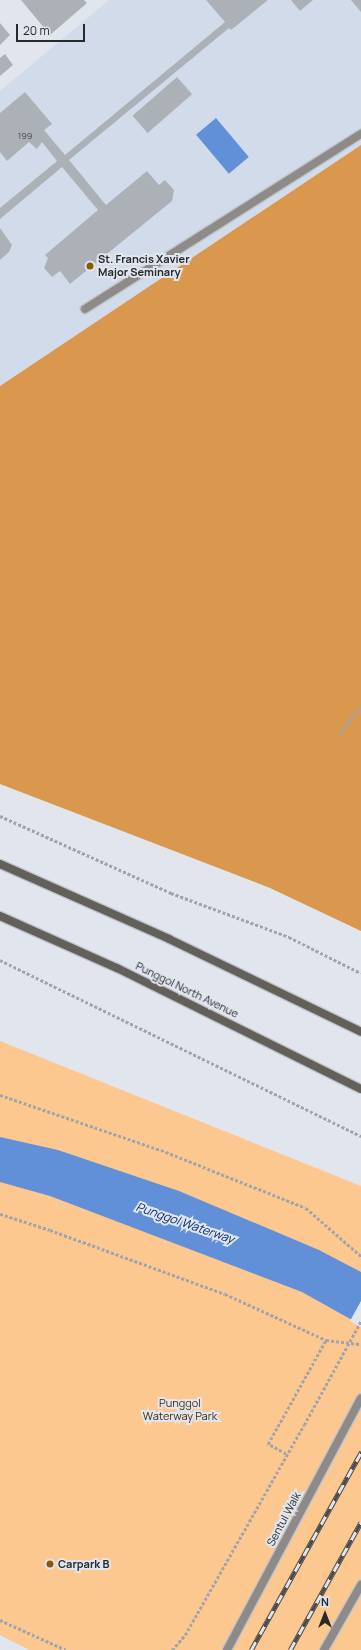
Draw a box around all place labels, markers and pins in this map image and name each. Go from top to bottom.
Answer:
place label: St. Francis Xavier Major Seminary [98,253,190,279]
marker: St. Francis Xavier Major Seminary [85,261,95,271]
place label: Carpark B [58,1557,109,1571]
marker: Carpark B [45,1559,55,1569]

